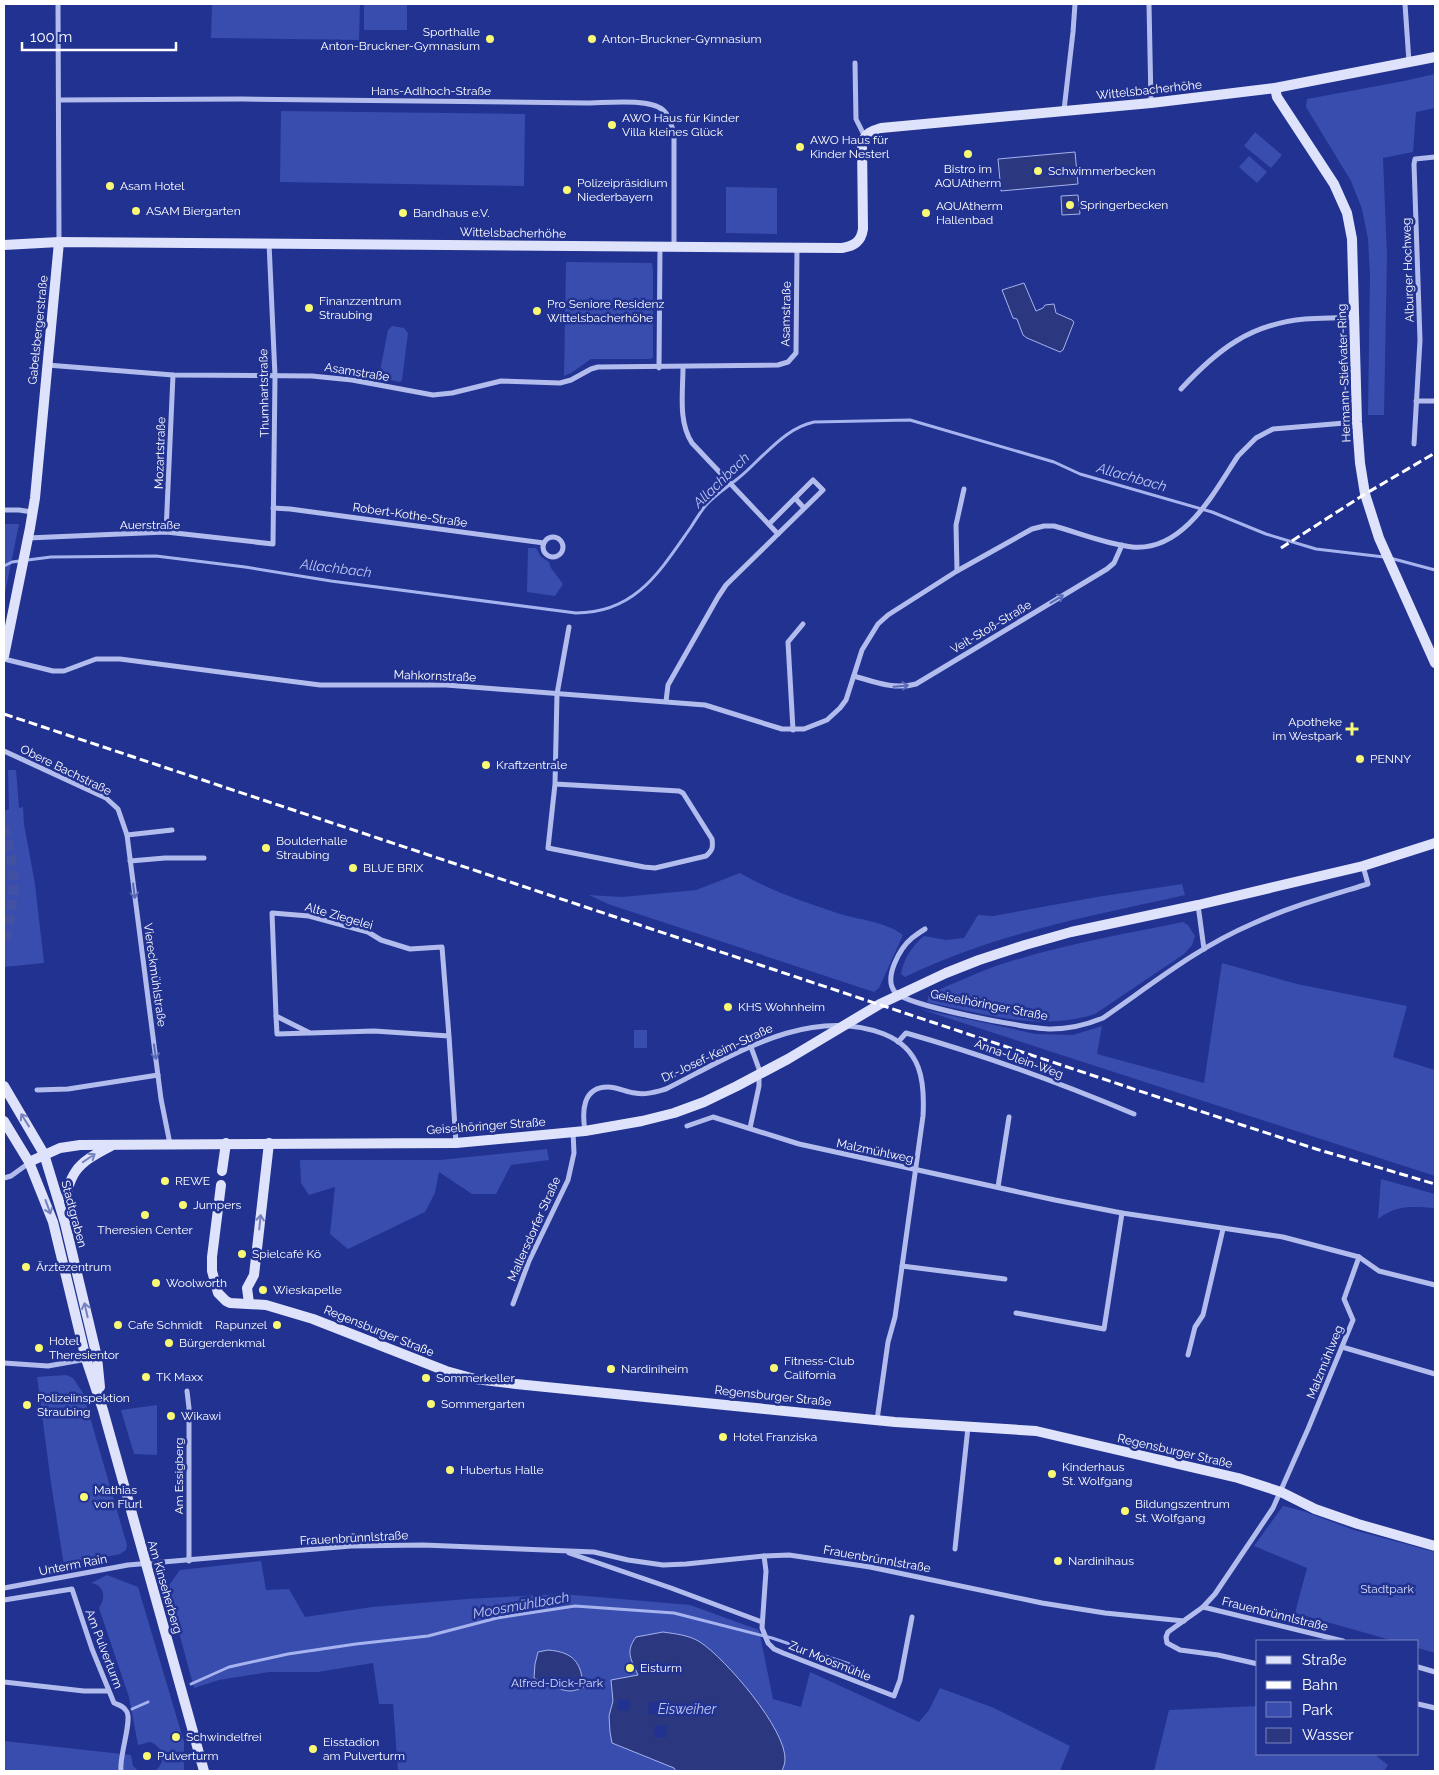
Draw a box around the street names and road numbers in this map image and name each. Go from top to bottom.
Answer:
street label: Wittelsbacherhöhe [1095,77,1203,103]
street label: Hans-Adlhoch-Straße [371,84,491,98]
street label: Alburger Hochweg [1399,217,1417,323]
street label: Wittelsbacherhöhe [460,225,566,241]
street label: Gabelsbergerstraße [25,275,51,385]
street label: Asamstraße [778,281,794,347]
street label: Hermann-Stiefvater-Ring [1335,303,1353,443]
street label: Thumhartstraße [256,349,272,437]
street label: Asamstraße [324,360,390,384]
street label: Mozartstraße [152,417,168,489]
street label: Robert-Kothe-Straße [352,500,468,530]
street label: Auerstraße [120,518,180,532]
street label: Veit-Stoß-Straße [948,597,1034,657]
street label: Mahkornstraße [393,668,477,684]
street label: Obere Bachstraße [18,742,114,798]
street label: Alte Ziegelei [303,900,375,932]
street label: Viereckmühlstraße [141,922,169,1028]
street label: Geiselhöringer Straße [929,987,1049,1023]
street label: Dr.-Josef-Keim-Straße [659,1021,775,1085]
street label: Anna-Ulein-Weg [973,1036,1065,1082]
street label: Geiselhöringer Straße [426,1115,546,1137]
street label: Malzmühlweg [835,1136,915,1166]
street label: Mallersdorfer Straße [505,1175,563,1283]
street label: Stadtgraben [58,1179,90,1249]
street label: Regensburger Straße [322,1302,436,1360]
street label: Malzmühlweg [1304,1323,1346,1401]
street label: Regensburger Straße [714,1383,832,1409]
street label: Regensburger Straße [1116,1431,1234,1471]
street label: Am Essigberg [172,1437,186,1515]
street label: Frauenbrünnlstraße [299,1528,409,1548]
street label: Am Kinseherberg [145,1539,185,1635]
street label: Frauenbrünnlstraße [822,1543,932,1575]
street label: Unterm Rain [38,1552,108,1578]
street label: Frauenbrünnlstraße [1221,1594,1329,1634]
street label: Am Pulverturm [82,1607,126,1691]
street label: Zur Moosmühle [787,1638,873,1684]

